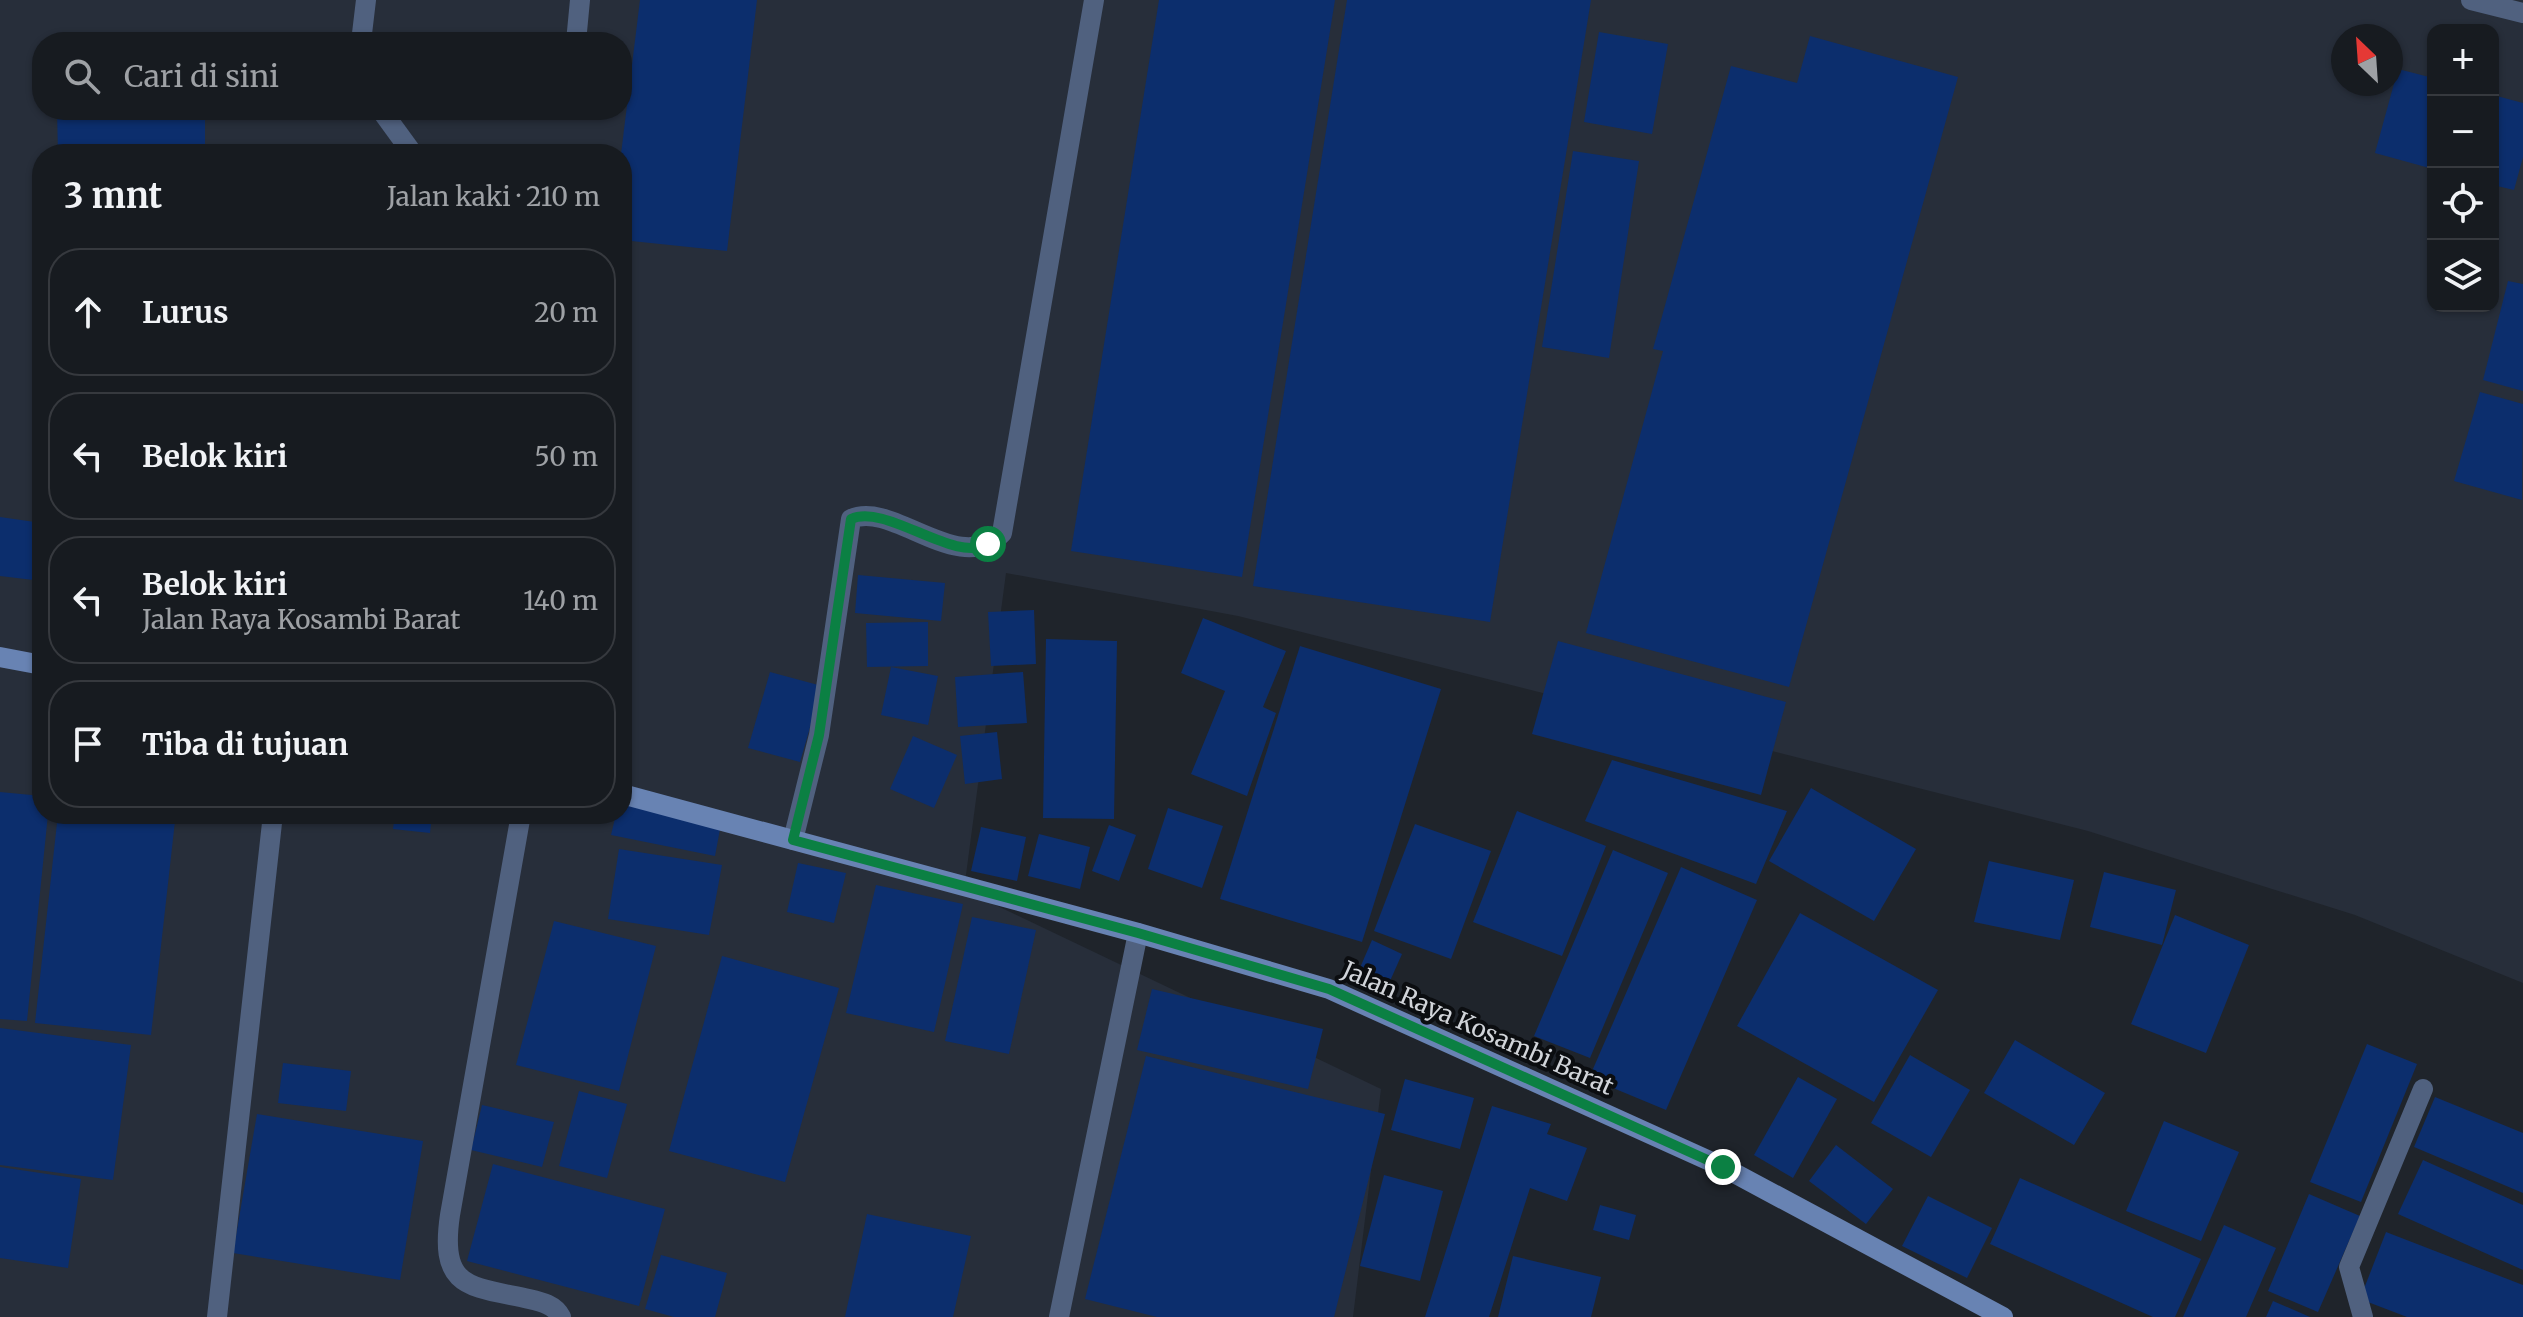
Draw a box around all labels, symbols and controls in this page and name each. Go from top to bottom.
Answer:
north arrow [2331,24,2403,96]
map controls [2427,24,2499,312]
button: + [2427,24,2499,96]
search box [32,32,632,120]
icon: search [60,54,104,98]
text: Cari di sini [124,57,279,95]
button: − [2427,96,2499,168]
button: locate [2427,168,2499,240]
text: 3 mnt [64,175,162,217]
text: Jalan kaki · 210 m [387,180,600,213]
button: layers [2427,240,2499,312]
icon: ahead [66,290,110,334]
text: Lurus [142,293,229,331]
text: 20 m [534,296,598,329]
icon: left [66,434,110,478]
text: Belok kiri [142,437,288,475]
text: 50 m [534,440,598,473]
route start [970,526,1006,562]
text: Belok kiri [142,565,288,603]
icon: left [66,578,110,622]
text: 140 m [523,584,598,617]
text: Jalan Raya Kosambi Barat [142,603,460,636]
icon: arrive [66,722,110,766]
text: Tiba di tujuan [142,725,348,763]
street label: Jalan Raya Kosambi Barat [1337,954,1619,1102]
route end [1705,1149,1741,1185]

